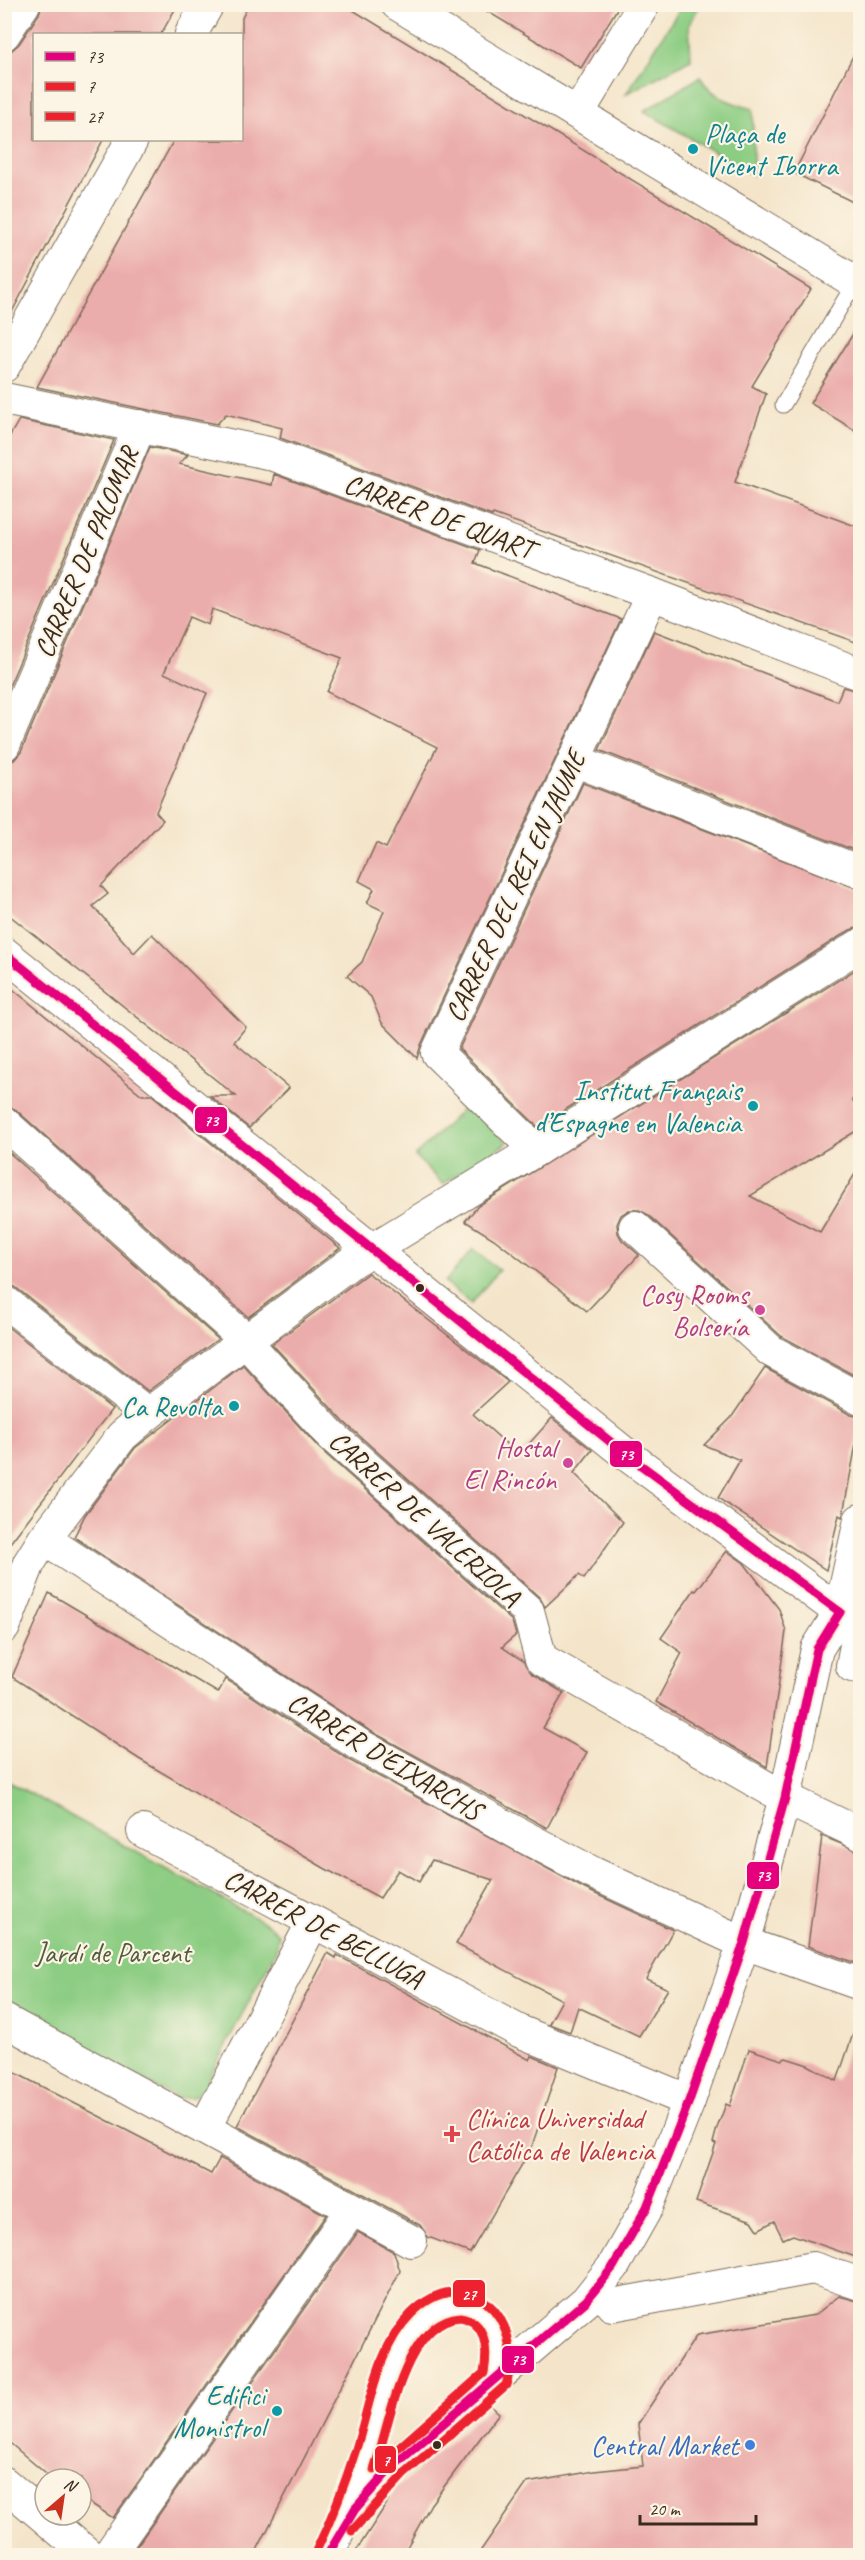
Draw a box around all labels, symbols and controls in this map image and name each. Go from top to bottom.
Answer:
legend [33,33,243,141]
text: 73 [87,46,105,68]
text: 7 [87,76,96,98]
text: 27 [87,106,104,128]
place label: Plaça de Vicent Iborra [705,116,839,183]
marker: Plaça de Vicent Iborra [686,142,700,156]
street label: CARRER DE PALOMAR [26,439,147,663]
street label: CARRER DE QUART [340,466,545,569]
street label: CARRER DEL REI EN JAUME [437,742,595,1027]
place label: Institut Français d’Espagne en Valencia [534,1073,743,1140]
marker: Institut Français d’Espagne en Valencia [746,1099,760,1113]
line badge: 73 [194,1106,228,1134]
text: 73 [204,1111,220,1131]
place label: Cosy Rooms Bolsería [640,1277,750,1344]
unlabelled marker [414,1282,426,1294]
marker: Cosy Rooms Bolsería [753,1303,767,1317]
place label: Ca Revolta [121,1389,224,1424]
marker: Ca Revolta [227,1399,241,1413]
street label: CARRER DE VALERIOLA [322,1423,529,1614]
place label: Hostal El Rincón [464,1430,561,1497]
line badge: 73 [609,1440,643,1468]
text: 73 [619,1445,635,1465]
marker: Hostal El Rincón [561,1456,575,1470]
street label: CARRER D'EIXARCHS [281,1684,491,1830]
street label: CARRER DE BELLUGA [218,1861,431,1996]
line badge: 73 [746,1861,780,1890]
text: 73 [756,1866,772,1886]
park label: Jardí de Parcent [34,1935,193,1970]
place label: Clínica Universidad Católica de Valencia [466,2101,656,2168]
marker: Clínica Universidad Católica de Valencia [443,2125,461,2143]
line badge: 27 [452,2279,486,2308]
text: 27 [462,2285,478,2305]
line badge: 73 [501,2345,535,2374]
text: 73 [511,2350,527,2370]
place label: Edifici Monistrol [174,2378,270,2445]
marker: Edifici Monistrol [270,2404,284,2418]
place label: Central Market [591,2428,741,2463]
marker: Central Market [743,2438,757,2452]
unlabelled marker [431,2439,443,2451]
line badge: 7 [374,2445,397,2474]
text: 7 [382,2451,391,2471]
north arrow [33,2467,93,2527]
text: N [61,2474,82,2497]
scale bar [640,2488,756,2526]
text: 20 m [649,2498,682,2520]

